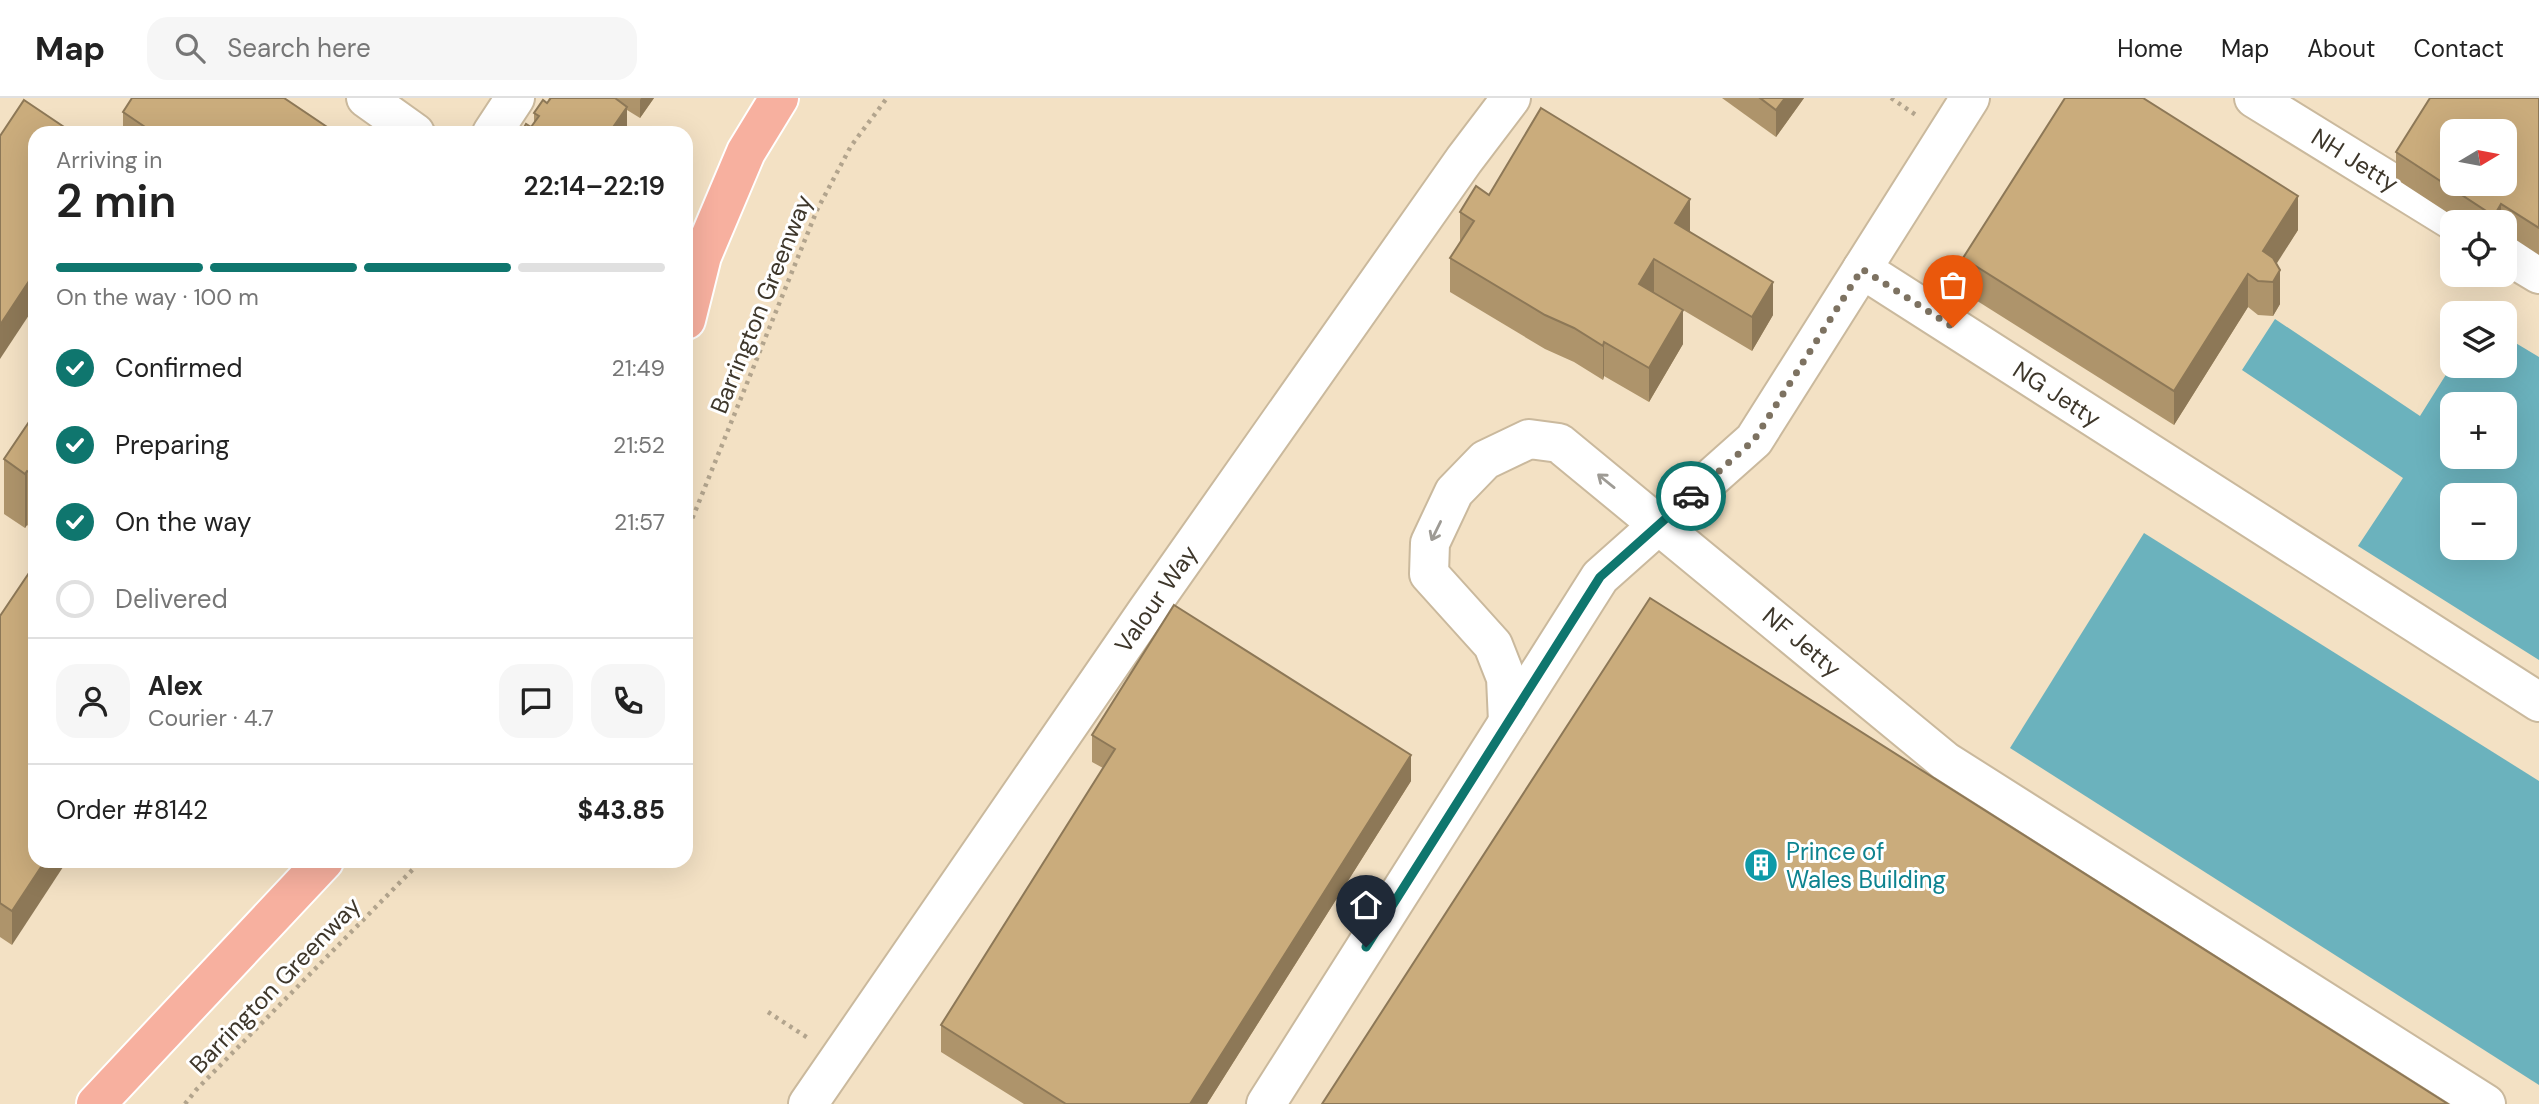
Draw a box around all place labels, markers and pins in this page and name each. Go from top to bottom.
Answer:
pin [1923,255,1983,327]
place label: Prince of Wales Building [1786,836,1946,895]
building icon: Prince of Wales Building [1742,846,1780,884]
pin [1336,875,1396,947]

